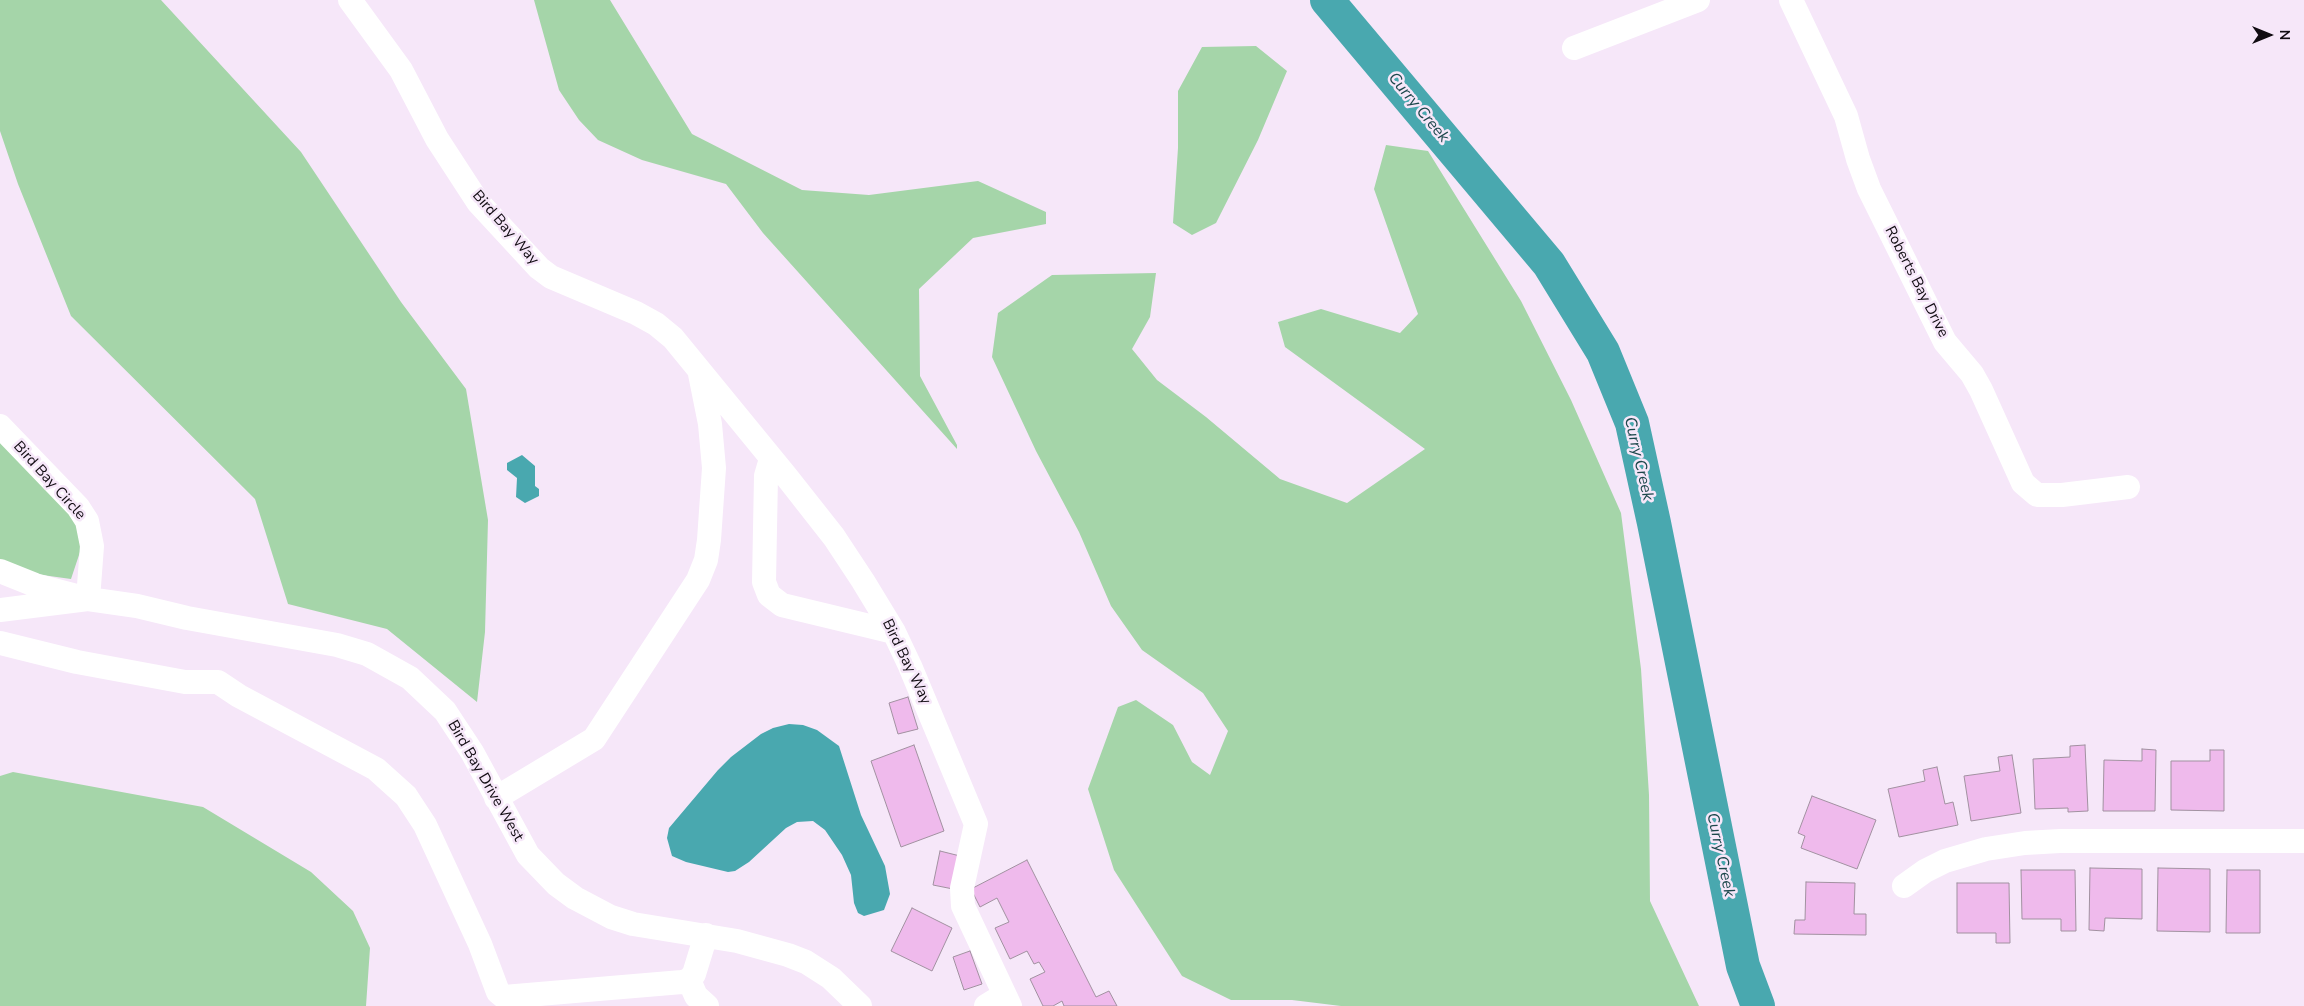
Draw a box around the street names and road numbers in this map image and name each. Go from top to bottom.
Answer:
street label: Bird Bay Way [468,187,542,269]
street label: Roberts Bay Drive [1880,223,1952,341]
street label: Bird Bay Circle [9,438,89,524]
street label: Bird Bay Way [878,617,934,707]
street label: Bird Bay Drive West [443,717,527,845]

